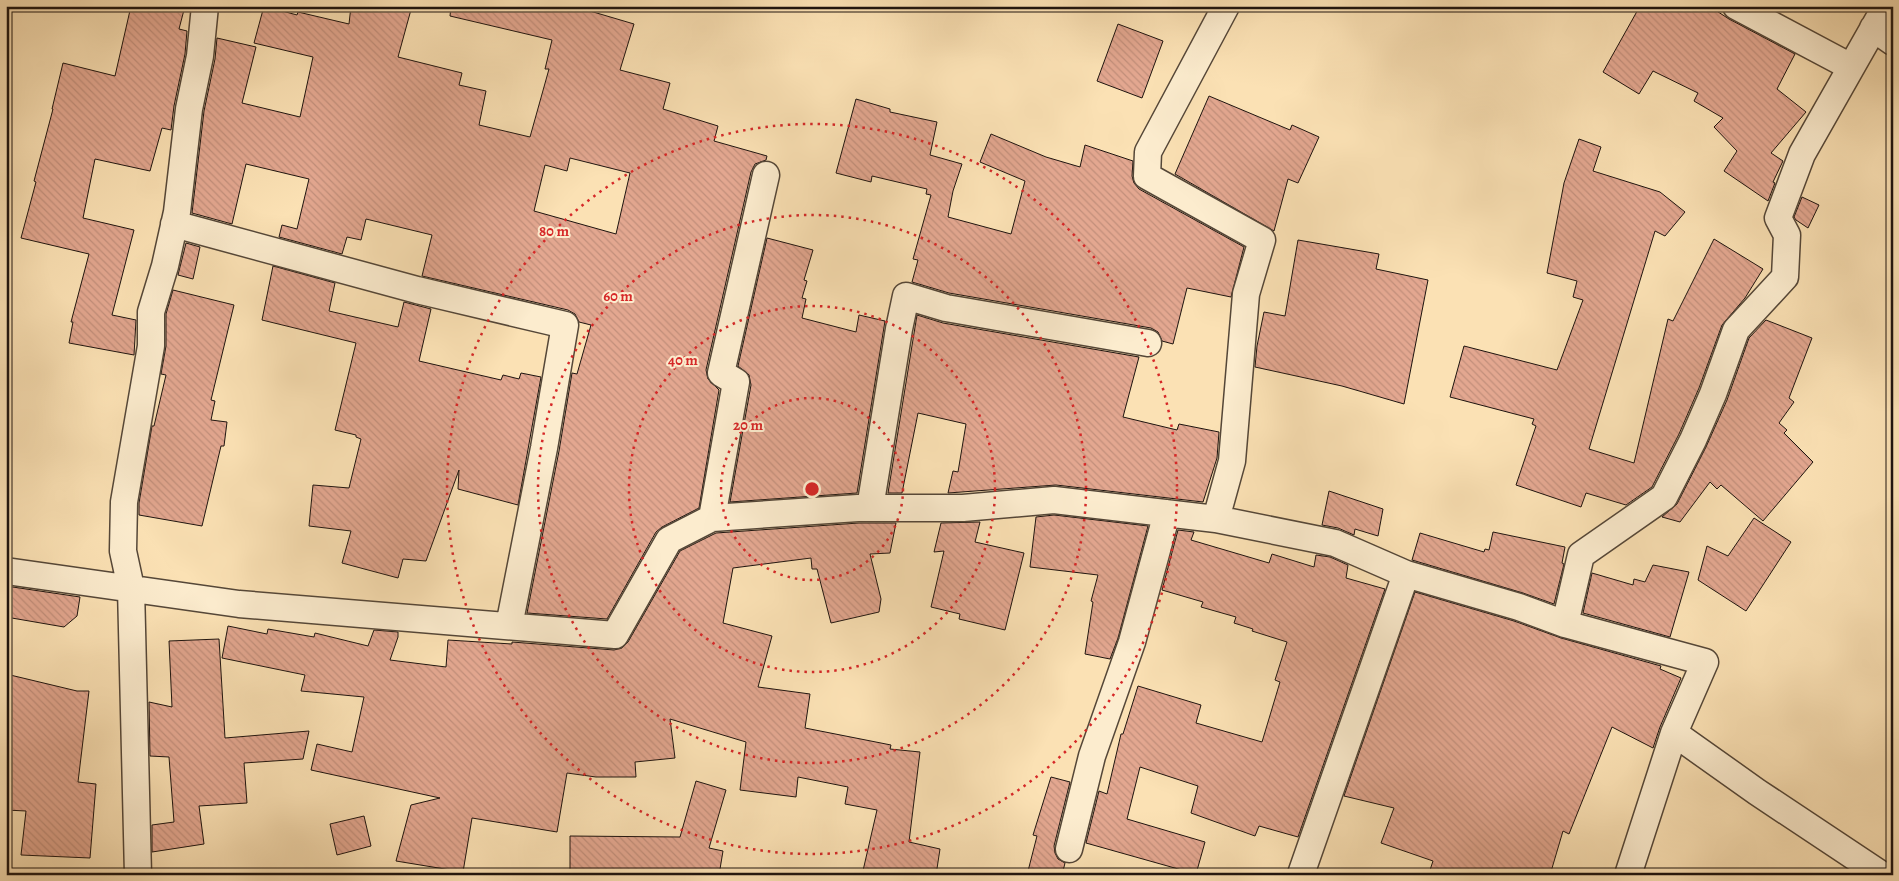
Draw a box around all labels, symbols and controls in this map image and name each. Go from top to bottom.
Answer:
text: 80 m [539,221,569,241]
text: 60 m [603,286,633,306]
text: 40 m [668,350,698,370]
text: 20 m [733,415,763,435]
centre of rings [803,480,821,498]

